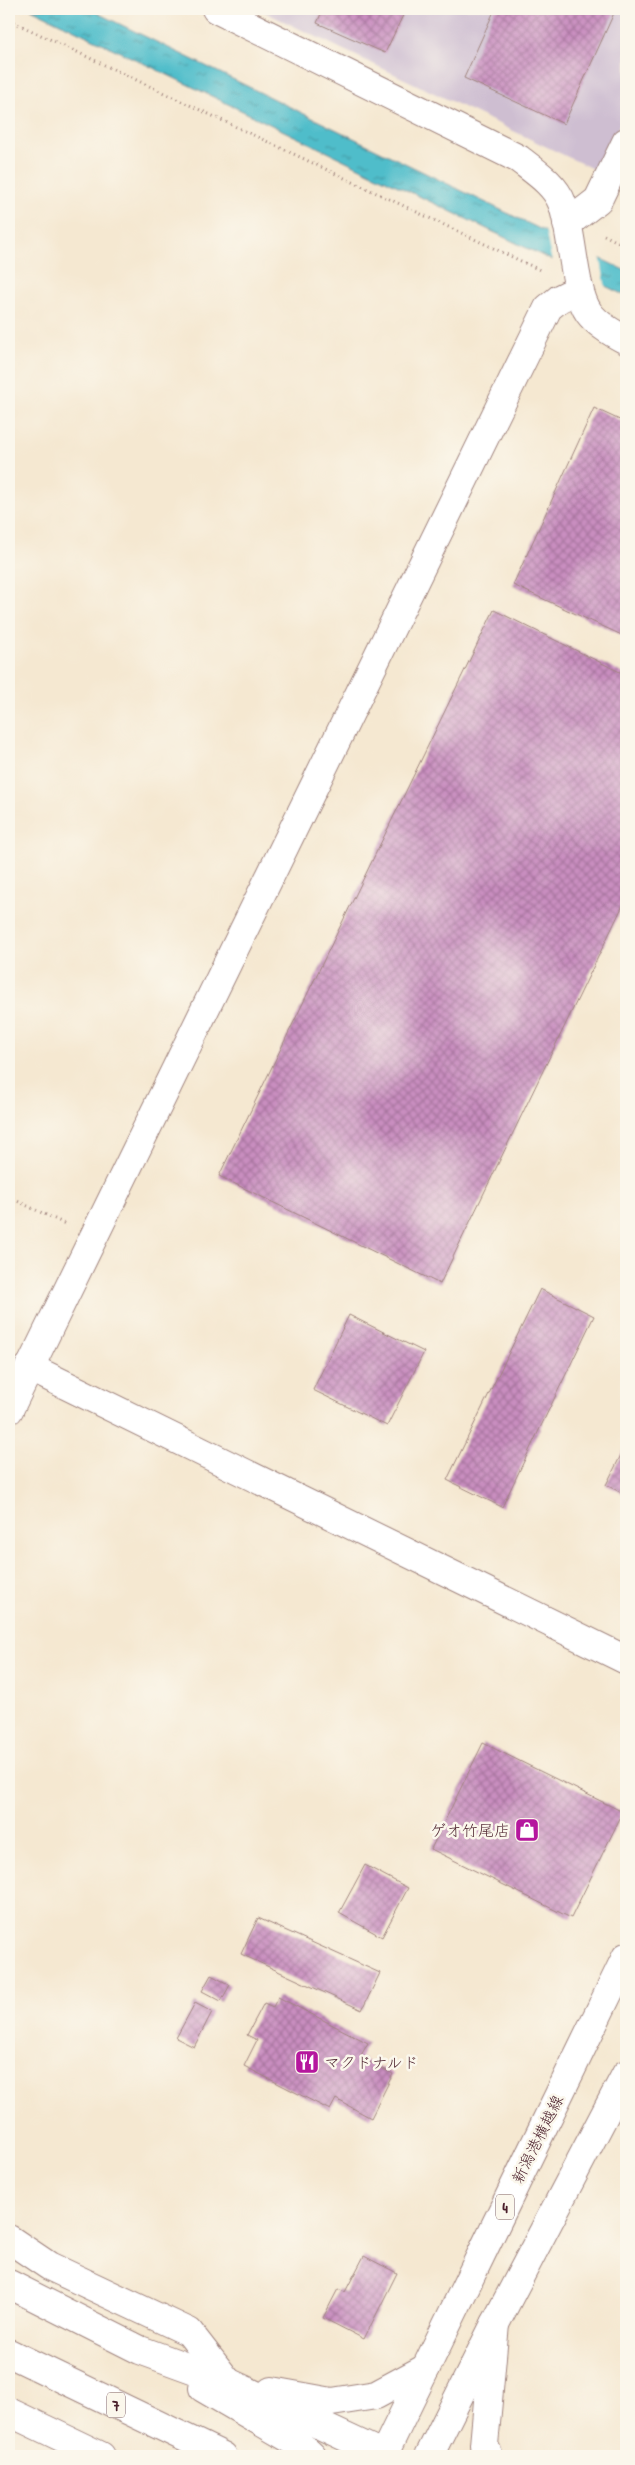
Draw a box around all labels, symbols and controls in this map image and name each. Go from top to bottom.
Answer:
shop icon: ゲオ竹尾店 [514,1817,540,1843]
place label: ゲオ竹尾店 [430,1819,510,1841]
restaurant icon: マクドナルド [294,2049,320,2075]
place label: マクドナルド [324,2051,419,2073]
street label: 新潟港横越線 [506,2091,568,2187]
road number: 4 [496,2194,514,2220]
road number: 7 [107,2392,125,2418]

